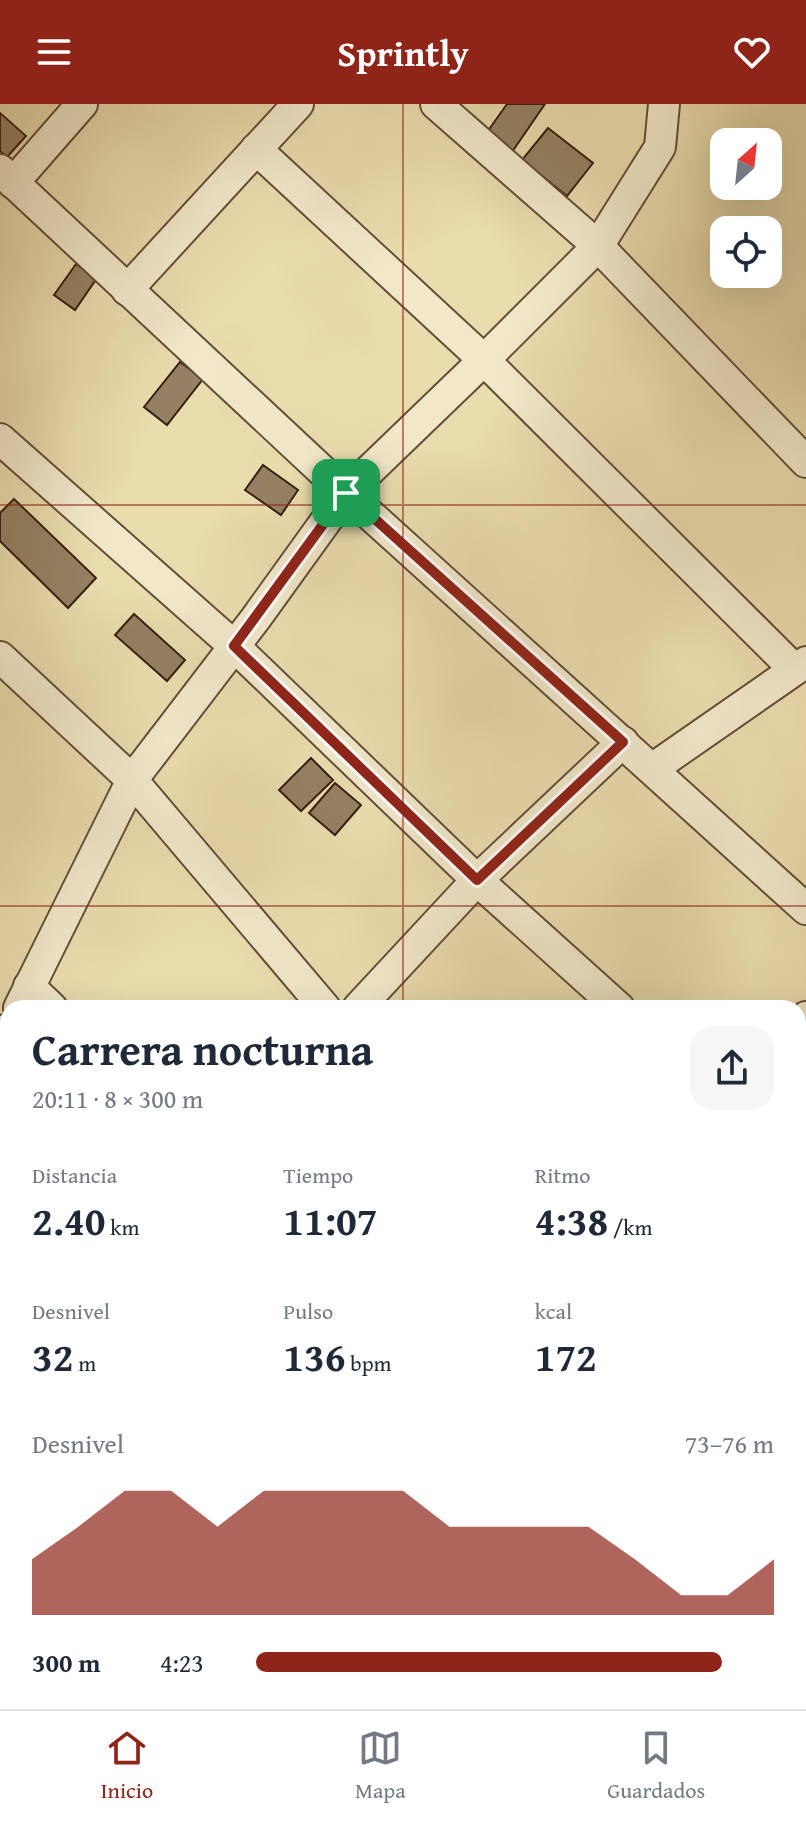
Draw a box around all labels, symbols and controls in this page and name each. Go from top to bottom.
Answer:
text: Sprintly [337,26,469,79]
icon: menu [32,30,76,74]
icon: heart [730,30,774,74]
north arrow [710,128,782,200]
map controls [710,128,782,288]
button: locate [710,216,782,288]
pin [312,459,380,527]
icon: arrive [324,471,368,515]
text: Carrera nocturna [32,1017,373,1081]
button: share [690,1026,774,1110]
text: 20:11 · 8 × 300 m [32,1079,203,1118]
text: Distancia [32,1159,117,1191]
text: Tiempo [283,1159,353,1191]
text: Ritmo [535,1159,590,1191]
text: 2.40 [32,1191,105,1250]
text: 11:07 [283,1191,378,1250]
text: 4:38 [535,1191,608,1250]
text: km [105,1211,139,1243]
text: /km [608,1211,653,1243]
text: Desnivel [32,1295,110,1327]
text: Pulso [283,1295,333,1327]
text: kcal [535,1295,572,1327]
text: 32 [32,1327,73,1386]
text: 136 [283,1327,346,1386]
text: 172 [535,1327,597,1386]
text: m [73,1347,96,1379]
text: bpm [346,1347,392,1379]
text: Desnivel [32,1424,124,1463]
text: 73–76 m [685,1424,774,1463]
text: 300 m [32,1643,100,1682]
text: 4:23 [160,1643,204,1682]
tab: Inicio [101,1726,153,1806]
tab: Mapa [355,1726,406,1806]
tab: Guardados [607,1726,705,1806]

